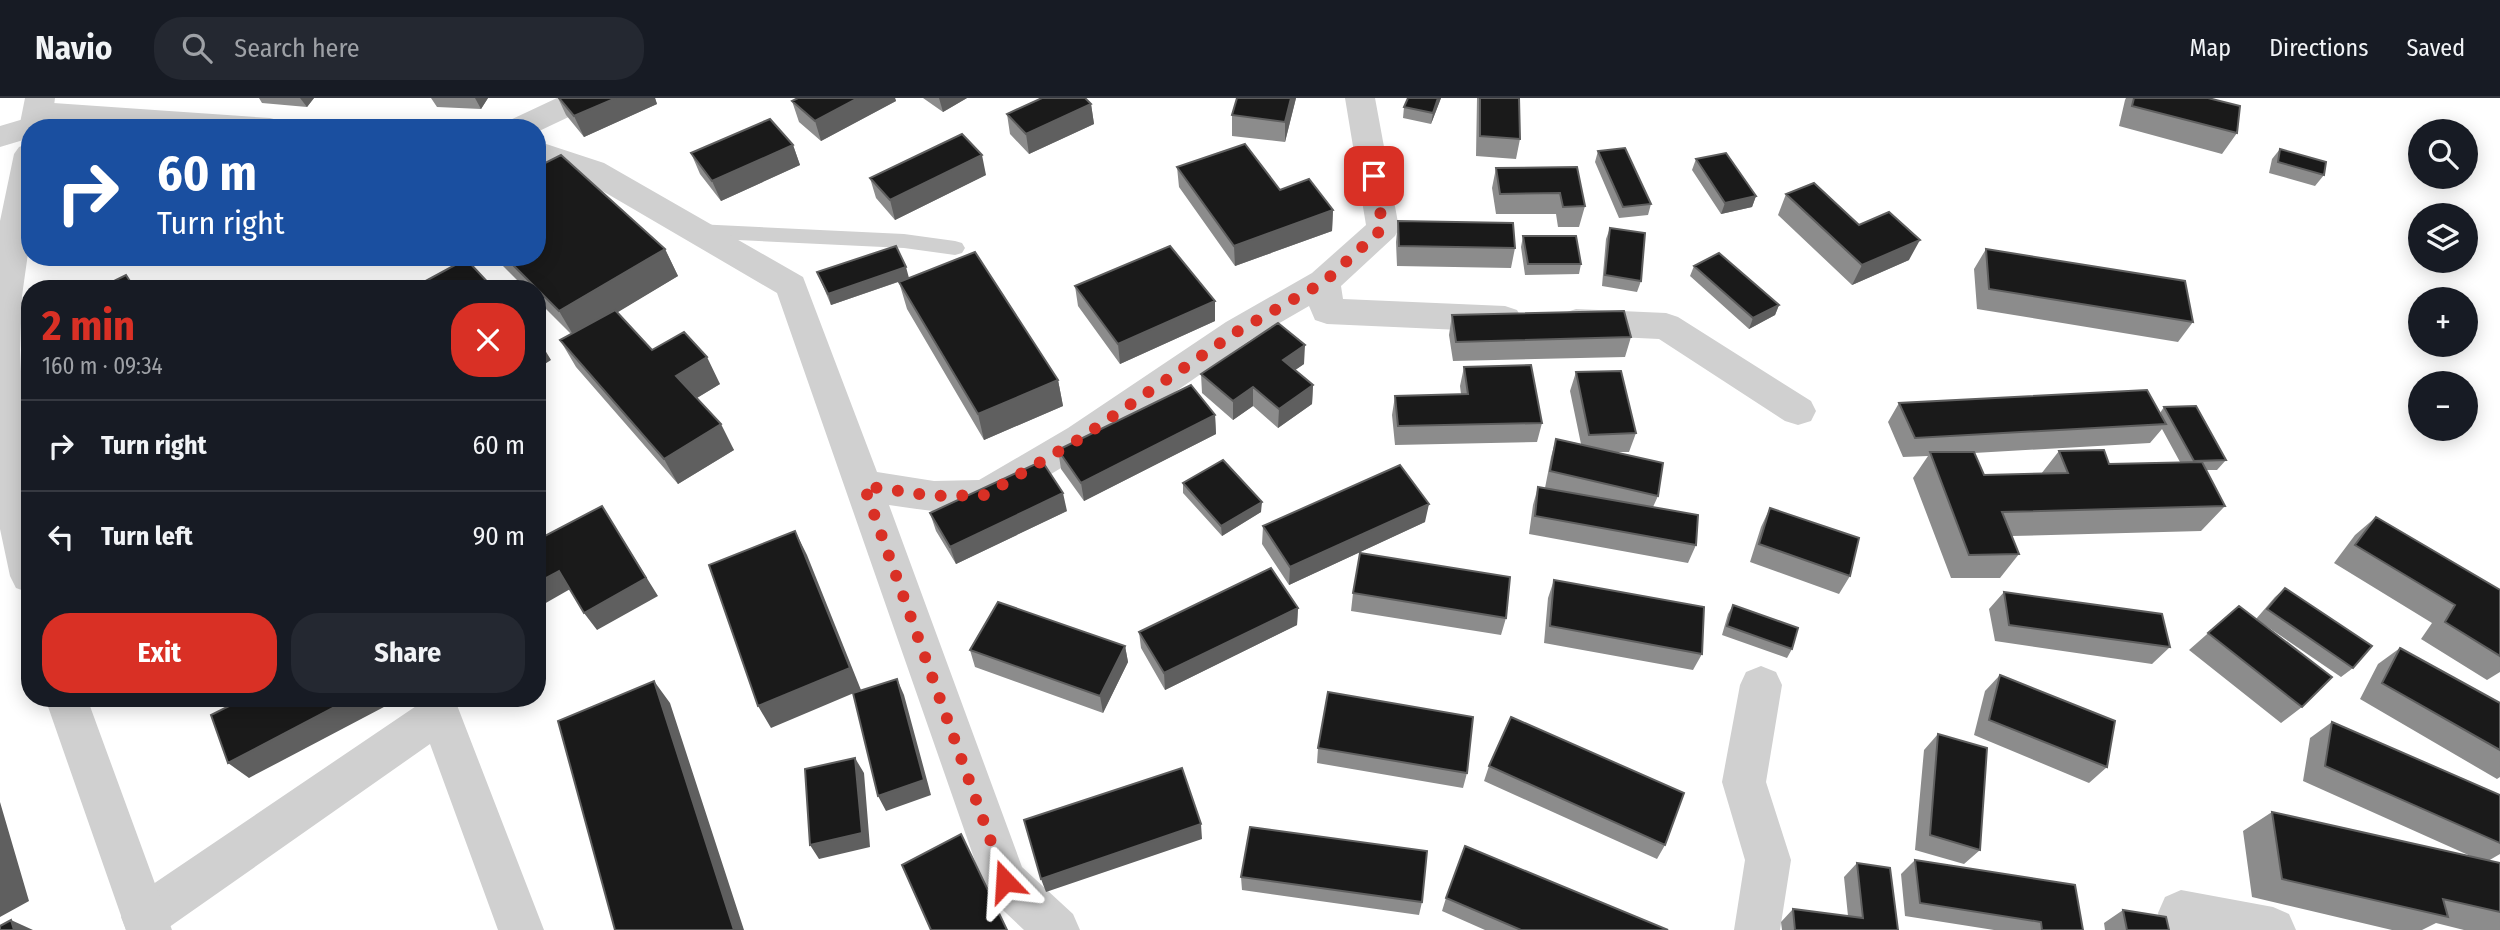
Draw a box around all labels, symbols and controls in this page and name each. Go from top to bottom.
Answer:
search box [154,17,644,80]
text: Navio [35,28,112,68]
icon: search [178,29,216,67]
text: Search here [234,33,360,64]
text: Map [2190,34,2231,62]
text: Directions [2269,34,2368,62]
text: Saved [2406,34,2465,62]
map controls [2408,119,2478,441]
button: search [2408,119,2478,189]
text: 60 m [157,144,257,203]
pin [1344,146,1404,206]
icon: right [42,147,133,238]
icon: arrive [1355,157,1393,195]
button: layers [2408,203,2478,273]
text: Turn right [157,204,284,242]
button: + [2408,287,2478,357]
text: 2 min [42,301,135,351]
button: close [451,303,525,377]
text: 160 m · 09:34 [42,352,163,380]
button: − [2408,371,2478,441]
icon: right [42,427,80,465]
text: Turn right [101,430,207,461]
text: 60 m [472,430,525,461]
icon: left [42,518,80,556]
text: Turn left [101,521,193,552]
text: 90 m [473,521,525,552]
button: Exit [42,613,277,693]
button: Share [291,613,525,693]
position arrow [968,844,1042,918]

